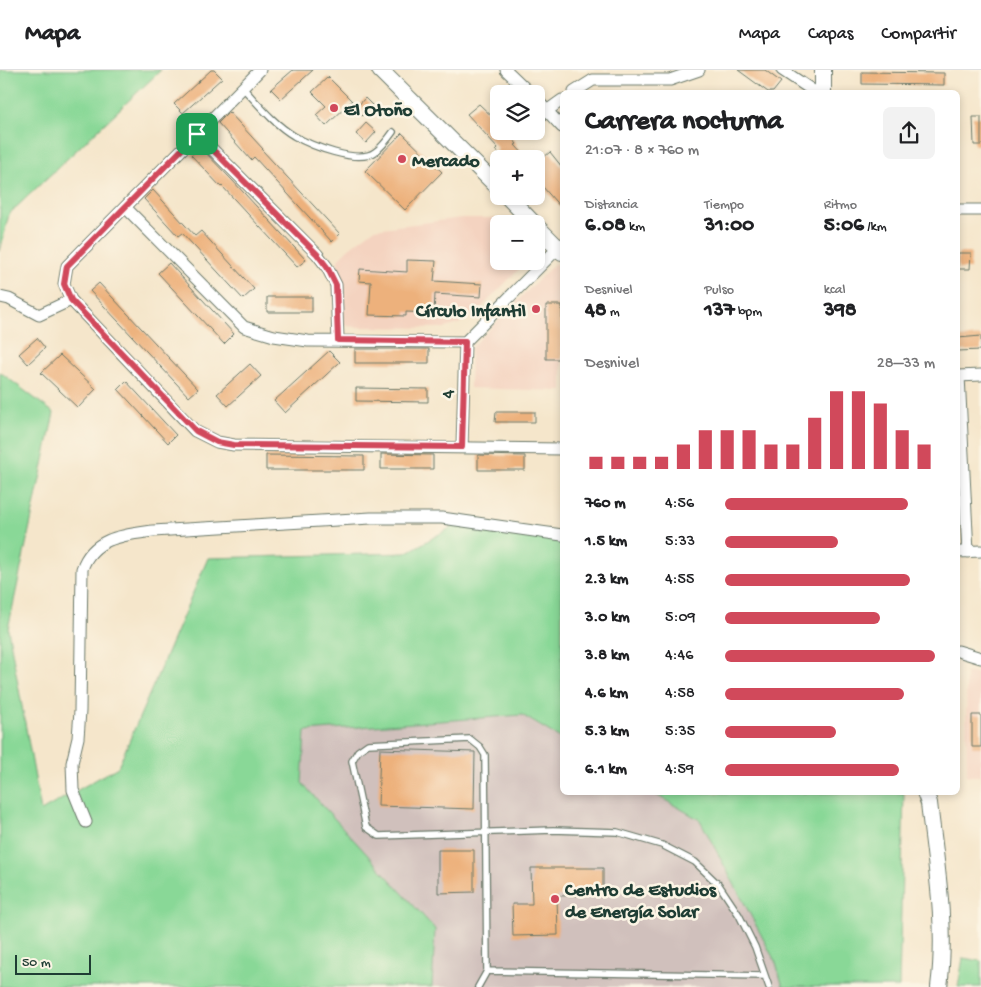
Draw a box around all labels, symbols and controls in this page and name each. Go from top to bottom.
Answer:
text: Mapa [25,20,80,49]
text: Mapa [739,24,780,45]
text: Capas [808,24,853,45]
text: Compartir [881,24,956,45]
map controls [490,85,545,270]
button: layers [490,85,545,140]
place label: El Otoño [344,100,413,123]
marker: El Otoño [328,102,340,114]
text: Carrera nocturna [585,106,783,139]
button: share [883,107,935,159]
pin [176,113,218,155]
icon: arrive [183,120,211,148]
text: 21:07 · 8 × 760 m [585,142,699,161]
button: + [490,150,545,205]
place label: Mercado [412,151,480,174]
marker: Mercado [396,153,408,165]
text: Distancia [585,197,638,214]
text: Tiempo [704,197,744,214]
text: Ritmo [824,197,857,214]
text: 6.08 [585,214,626,239]
text: 31:00 [704,214,754,239]
text: 5:06 [824,214,864,239]
button: − [490,215,545,270]
text: km [626,219,645,236]
text: /km [864,219,887,236]
text: Desnivel [585,282,633,299]
text: Pulso [704,282,734,299]
text: kcal [824,282,846,299]
text: 48 [585,299,606,324]
text: 137 [704,299,735,324]
text: 398 [824,299,857,324]
place label: Círculo Infantil [415,301,526,324]
marker: Círculo Infantil [530,303,542,315]
text: m [606,304,620,321]
text: bpm [735,304,762,321]
text: Desnivel [585,355,639,374]
text: 28–33 m [877,355,935,374]
street label: 4 [438,389,461,399]
text: 760 m [585,495,626,514]
text: 4:56 [665,495,694,514]
text: 1.5 km [585,533,627,552]
text: 5:33 [665,533,695,552]
text: 2.3 km [585,571,628,590]
text: 4:55 [665,571,694,590]
text: 3.0 km [585,609,630,628]
text: 5:09 [665,609,696,628]
text: 3.8 km [585,647,629,666]
text: 4:46 [665,647,693,666]
text: 4.6 km [585,685,628,704]
text: 4:58 [665,685,695,704]
text: 5.3 km [585,723,629,742]
text: 5:35 [665,723,695,742]
text: 6.1 km [585,761,627,780]
text: 4:59 [665,761,694,780]
place label: Centro de Estudios de Energía Solar [564,880,717,925]
marker: Centro de Estudios de Energía Solar [549,893,561,905]
scale bar [15,952,91,975]
text: 50 m [22,955,51,972]

